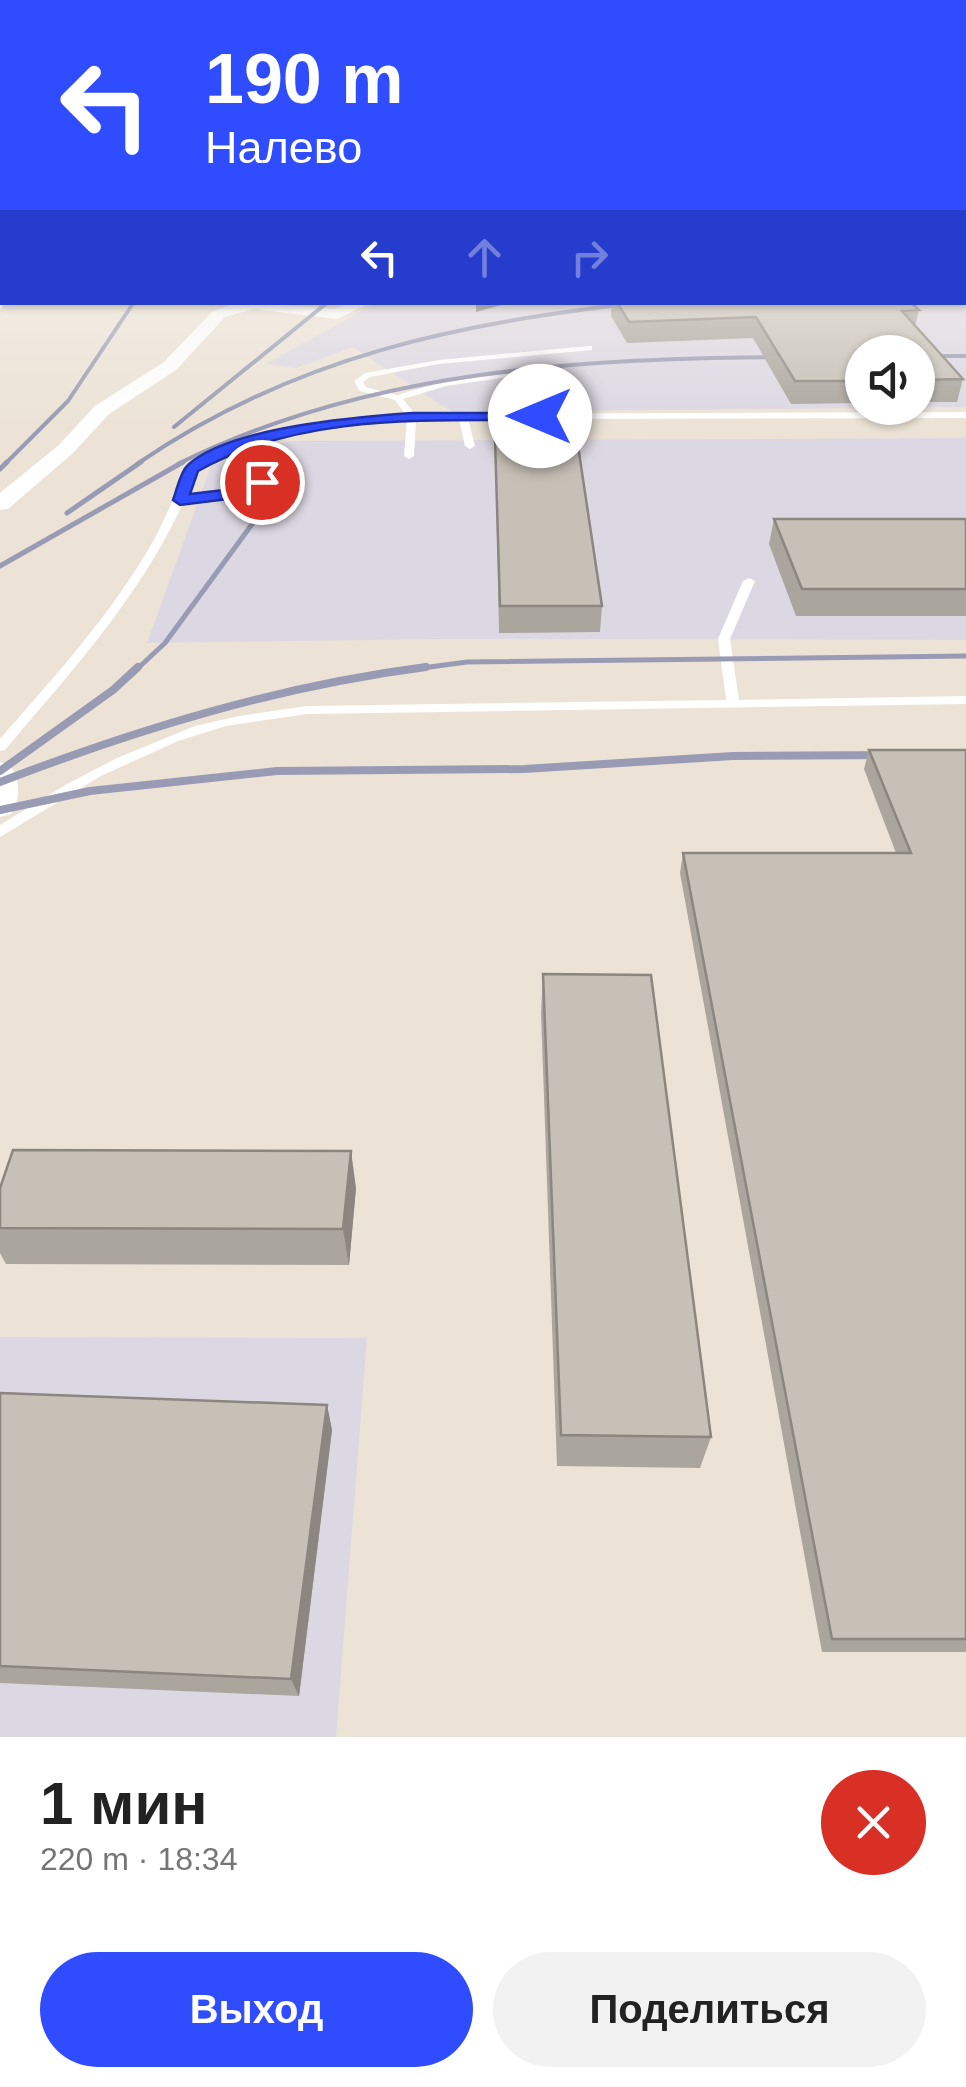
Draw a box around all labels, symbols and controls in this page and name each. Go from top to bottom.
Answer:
icon: left [40,40,170,170]
text: 190 m [205,40,403,118]
text: Налево [205,122,362,173]
icon: left [352,230,407,285]
icon: ahead [457,230,512,285]
icon: right [562,230,617,285]
map controls [845,335,935,425]
button: sound [845,335,935,425]
position arrow [488,364,592,468]
pin [220,440,305,525]
icon: arrive [235,455,290,510]
text: 1 мин [40,1770,208,1837]
button: close [821,1770,926,1875]
text: 220 m · 18:34 [40,1841,237,1877]
button: Выход [40,1952,473,2067]
button: Поделиться [493,1952,926,2067]

